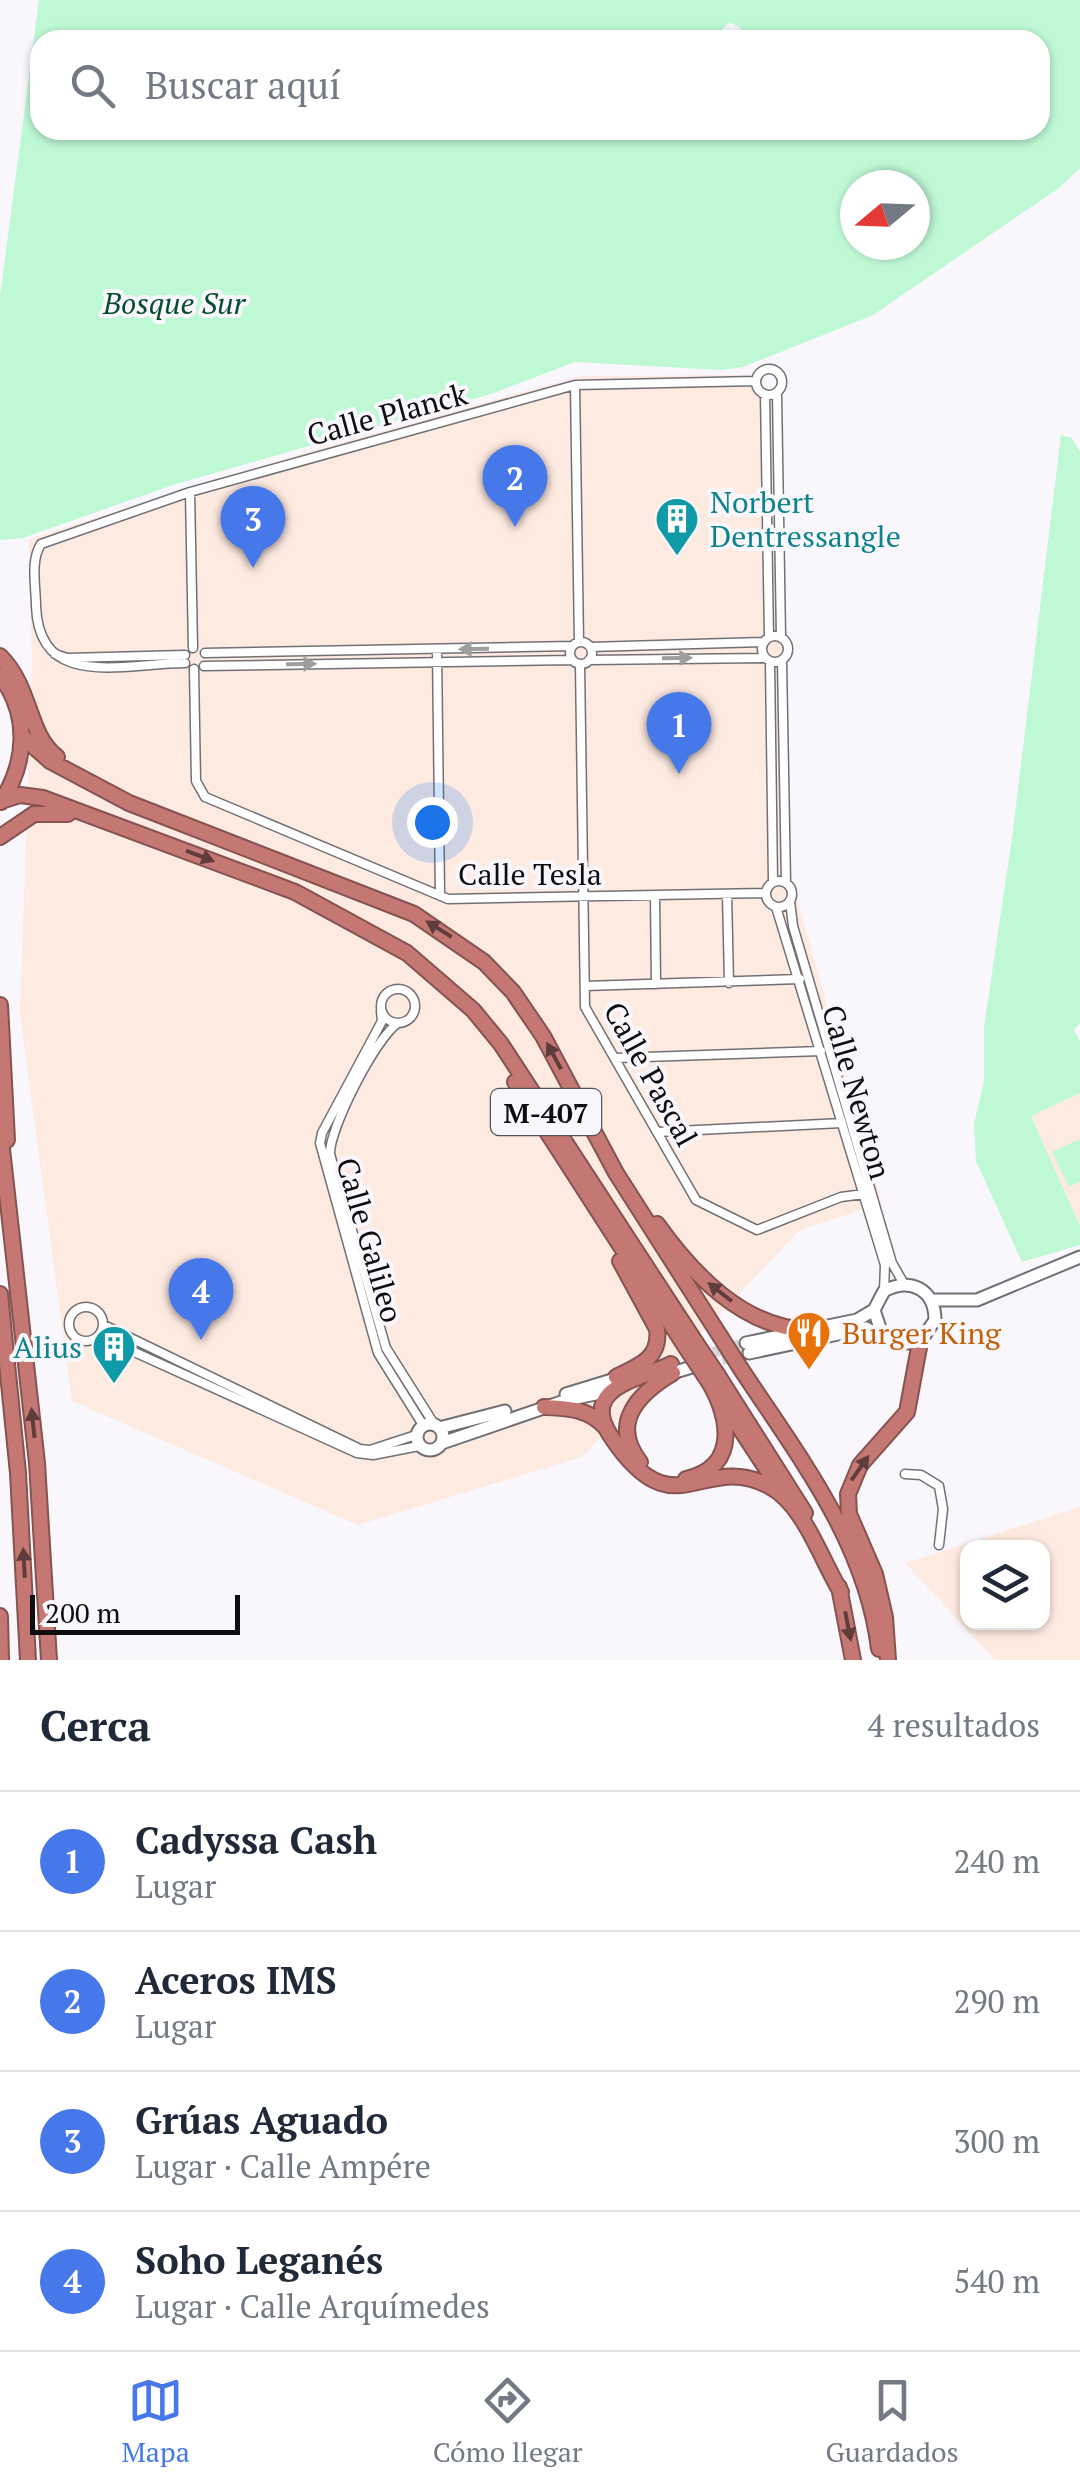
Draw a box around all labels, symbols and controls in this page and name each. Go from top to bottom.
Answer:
search box [30,30,1050,140]
icon: search [65,58,120,113]
text: Buscar aquí [145,60,341,110]
north arrow [840,170,930,260]
park label: Bosque Sur [102,283,247,323]
street label: Calle Planck [302,373,472,455]
pin: 2 [482,444,548,527]
place label: Norbert Dentressangle [710,482,901,556]
pin: 3 [220,486,286,568]
building icon: Norbert Dentressangle [654,496,700,557]
one-way arrow [458,641,490,657]
one-way arrow [662,649,694,665]
one-way arrow [286,655,318,671]
pin: 1 [646,692,712,774]
your location [407,797,458,848]
one-way arrow [185,849,215,864]
street label: Calle Tesla [458,854,602,894]
one-way arrow [425,921,453,938]
street label: Calle Pascal [595,995,707,1153]
street label: Calle Newton [813,1000,901,1184]
one-way arrow [545,1042,562,1071]
road number: M-407 [491,1089,601,1135]
street label: Calle Galileo [327,1153,413,1327]
pin: 4 [168,1258,234,1340]
one-way arrow [707,1282,733,1303]
restaurant icon: Burger King [786,1310,832,1371]
place label: Burger King [842,1313,1002,1353]
building icon: Alius [91,1324,137,1385]
place label: Alius [13,1327,82,1367]
one-way arrow [25,1407,41,1438]
one-way arrow [850,1455,869,1481]
map controls [960,1540,1050,1630]
button: layers [960,1540,1050,1630]
one-way arrow [16,1546,32,1578]
scale bar [30,1590,240,1634]
text: 200 m [45,1594,121,1631]
one-way arrow [841,1611,856,1642]
text: Cerca [40,1697,151,1753]
text: 4 resultados [868,1704,1040,1746]
text: Cadyssa Cash [135,1815,377,1865]
text: 1 [63,1840,82,1882]
text: 240 m [953,1840,1040,1882]
text: Lugar [135,1865,216,1907]
text: Aceros IMS [135,1955,337,2005]
text: 2 [63,1980,82,2022]
text: 290 m [953,1980,1040,2022]
text: Lugar [135,2005,216,2047]
text: Grúas Aguado [135,2095,388,2145]
text: 3 [63,2120,82,2162]
text: 300 m [953,2120,1040,2162]
text: Lugar · Calle Ampére [135,2145,431,2187]
text: Soho Leganés [135,2235,383,2285]
text: 4 [63,2260,82,2302]
text: 540 m [953,2260,1040,2302]
text: Lugar · Calle Arquímedes [135,2285,490,2327]
tab: Mapa [121,2373,190,2470]
tab: Cómo llegar [433,2373,583,2470]
tab: Guardados [825,2373,959,2470]

